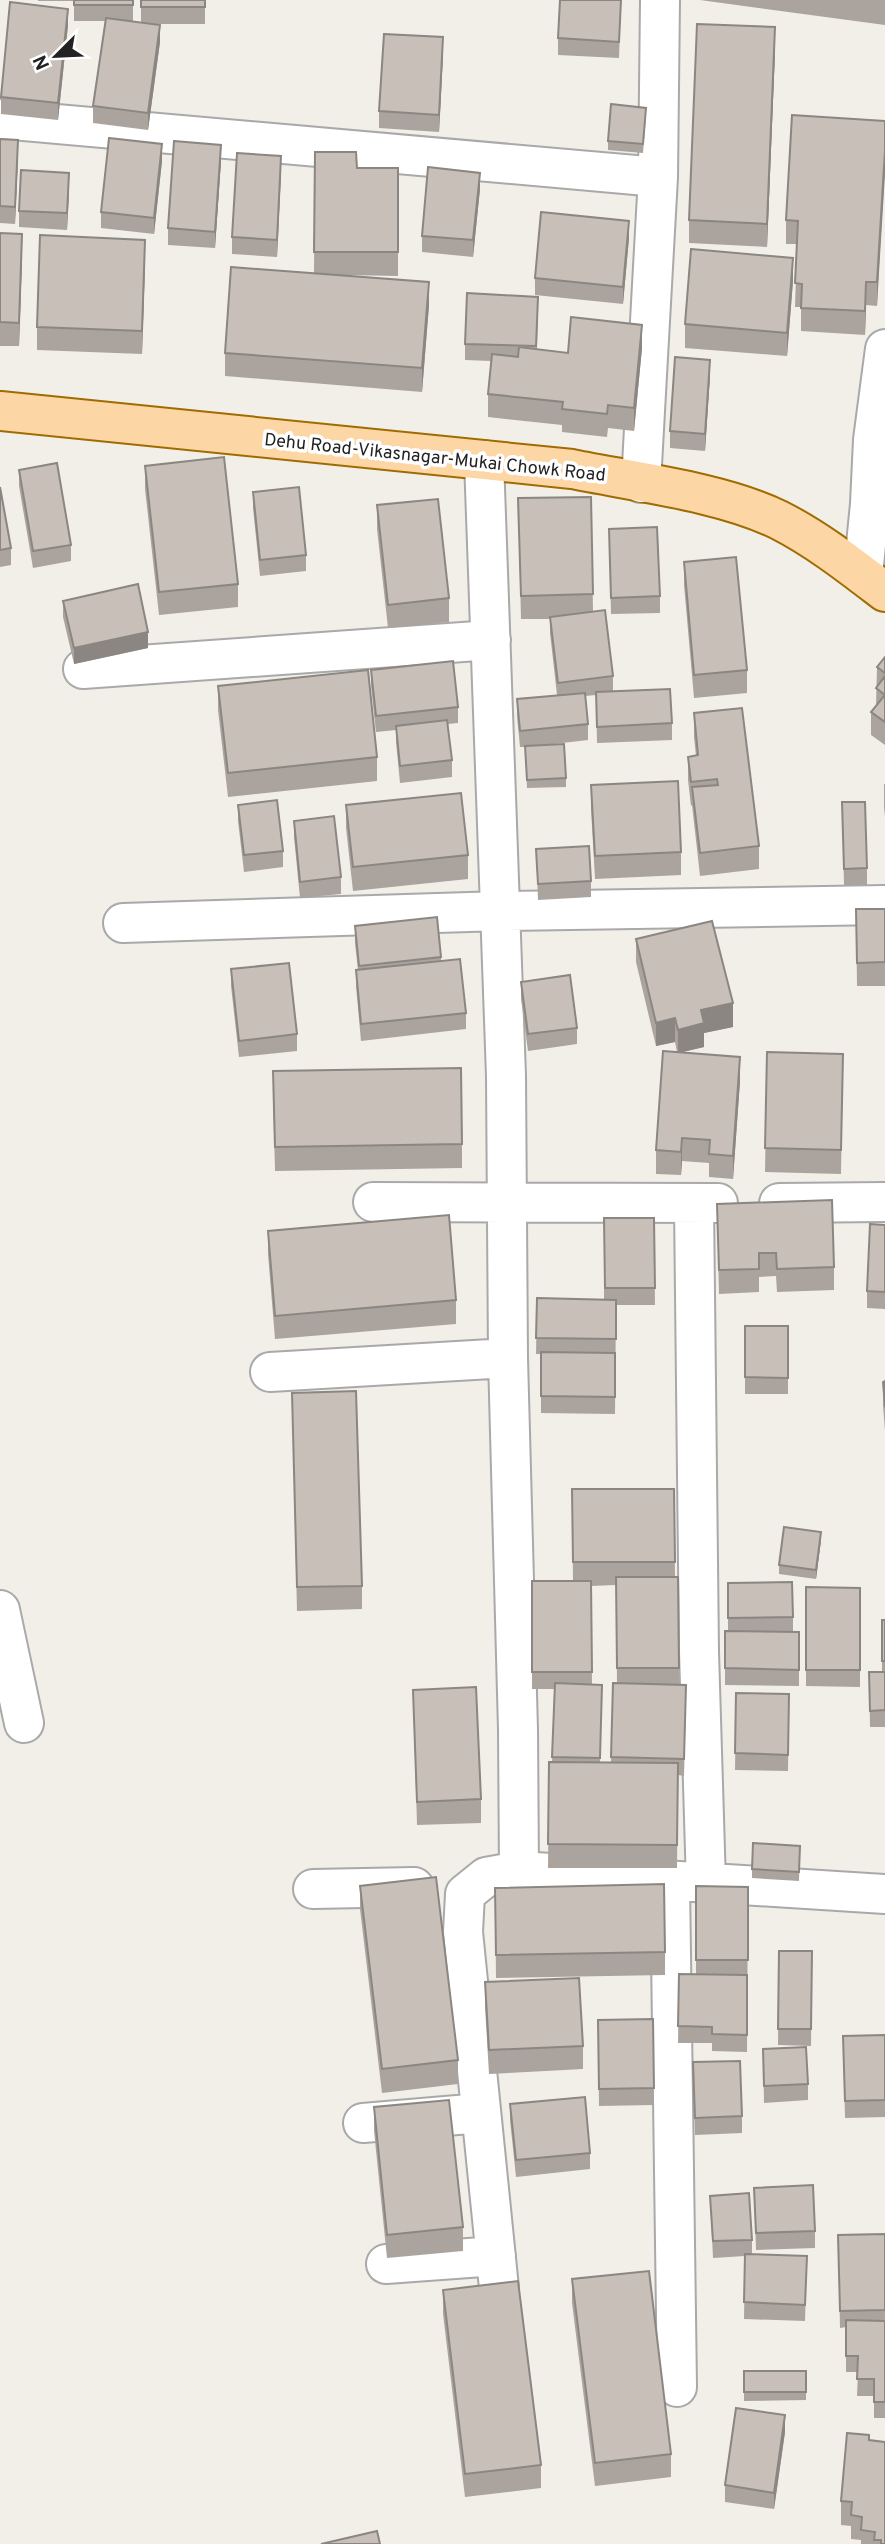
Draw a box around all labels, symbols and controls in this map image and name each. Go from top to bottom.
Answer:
north arrow [21,21,91,91]
text: N [29,51,56,73]
street label: Dehu Road-Vikasnagar-Mukai Chowk Road [263,429,607,488]

